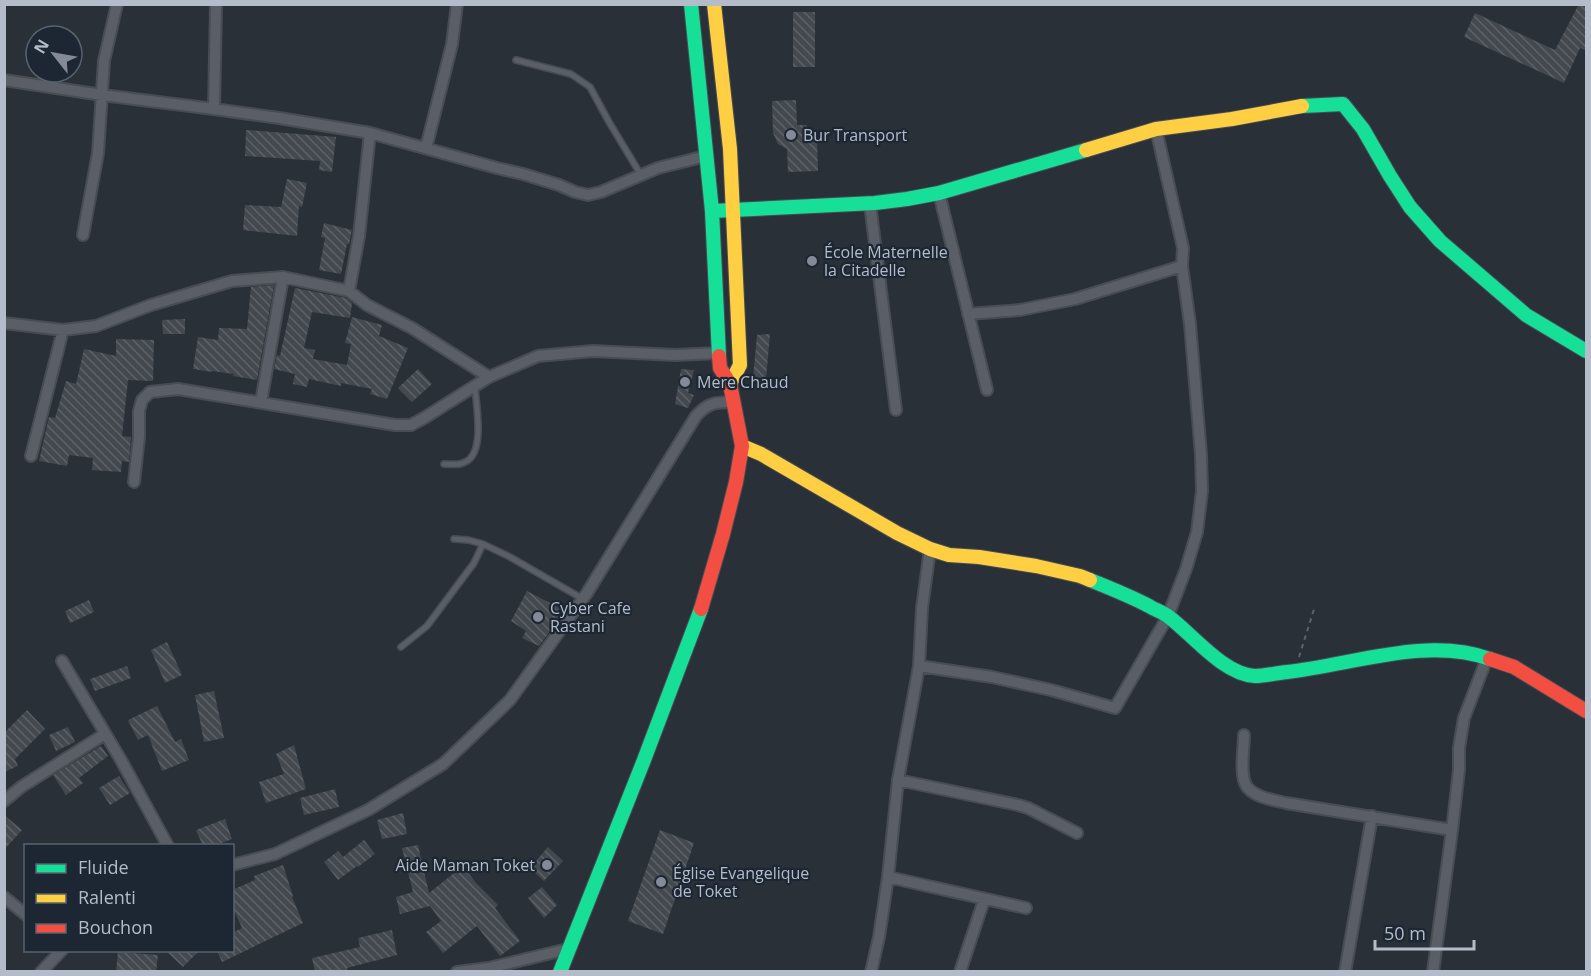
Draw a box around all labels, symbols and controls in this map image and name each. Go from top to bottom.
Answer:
north arrow [24,24,84,84]
text: N [28,35,54,58]
place label: Bur Transport [803,124,907,146]
marker: Bur Transport [784,128,798,142]
place label: École Maternelle la Citadelle [824,241,948,281]
marker: École Maternelle la Citadelle [805,254,819,268]
place label: Mere Chaud [697,371,788,393]
marker: Mere Chaud [678,375,692,389]
place label: Cyber Cafe Rastani [550,597,631,637]
marker: Cyber Cafe Rastani [531,610,545,624]
legend [24,844,234,952]
place label: Aide Maman Toket [395,854,535,876]
text: Fluide [78,855,129,879]
marker: Aide Maman Toket [540,858,554,872]
place label: Église Evangelique de Toket [673,862,809,902]
marker: Église Evangelique de Toket [654,875,668,889]
text: Ralenti [78,885,136,909]
scale bar [1375,913,1474,951]
text: Bouchon [78,915,153,939]
text: 50 m [1384,921,1426,945]

